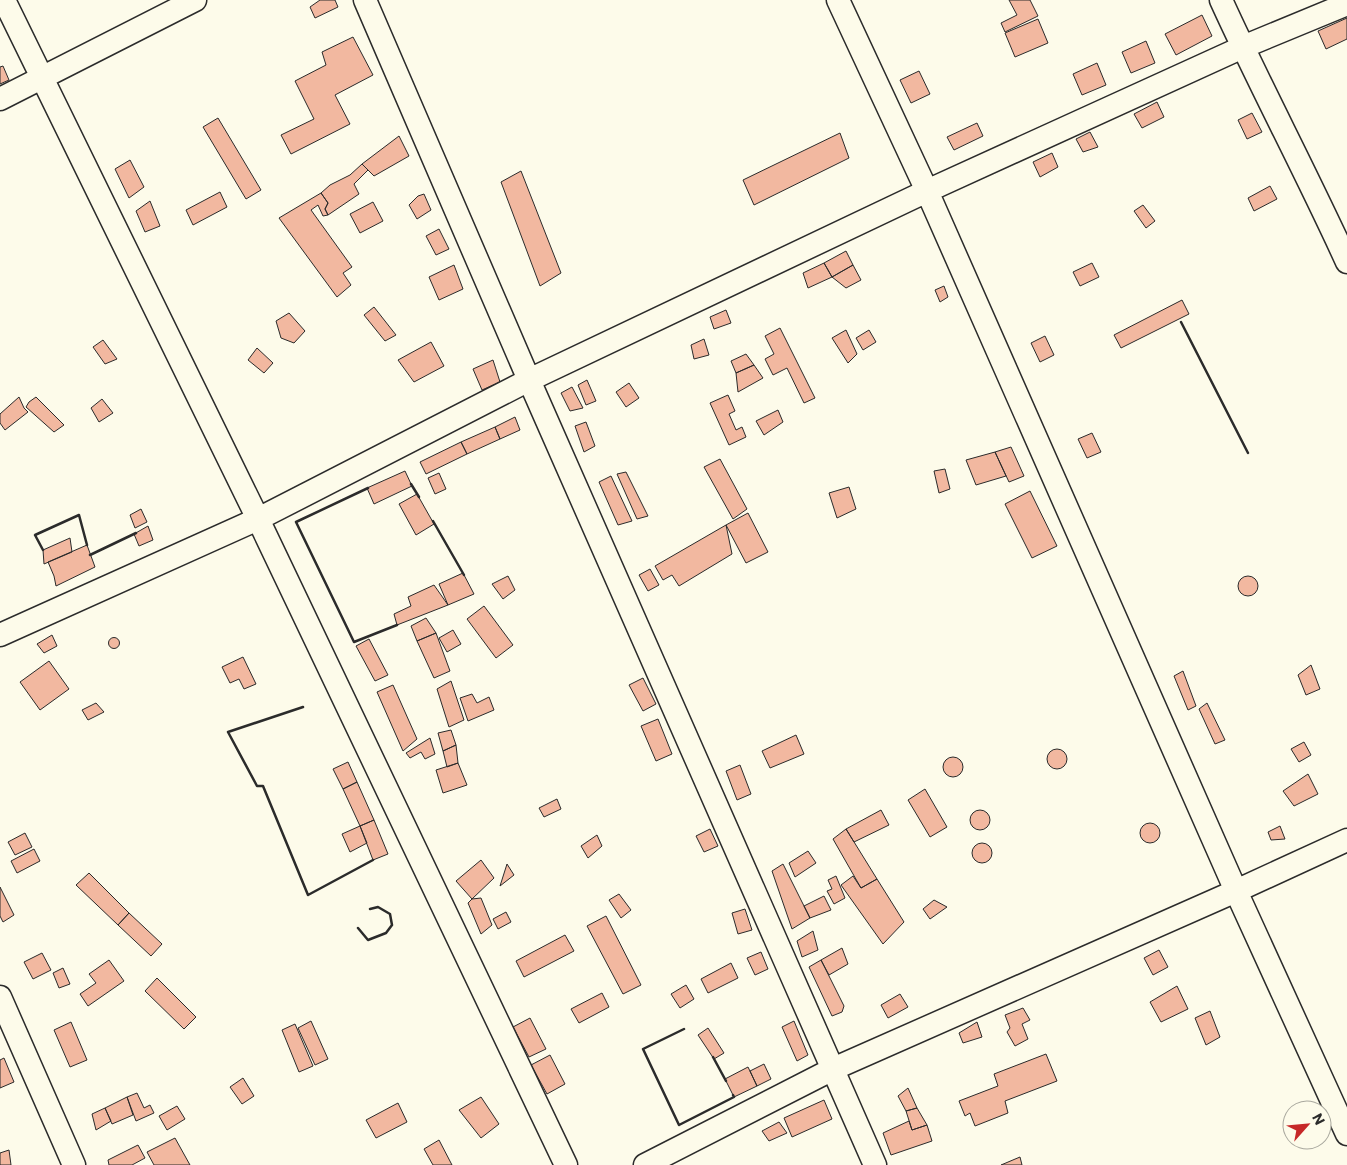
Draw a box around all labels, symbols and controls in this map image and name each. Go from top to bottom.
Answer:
north arrow [1282,1100,1332,1150]
text: N [1309,1110,1329,1127]

